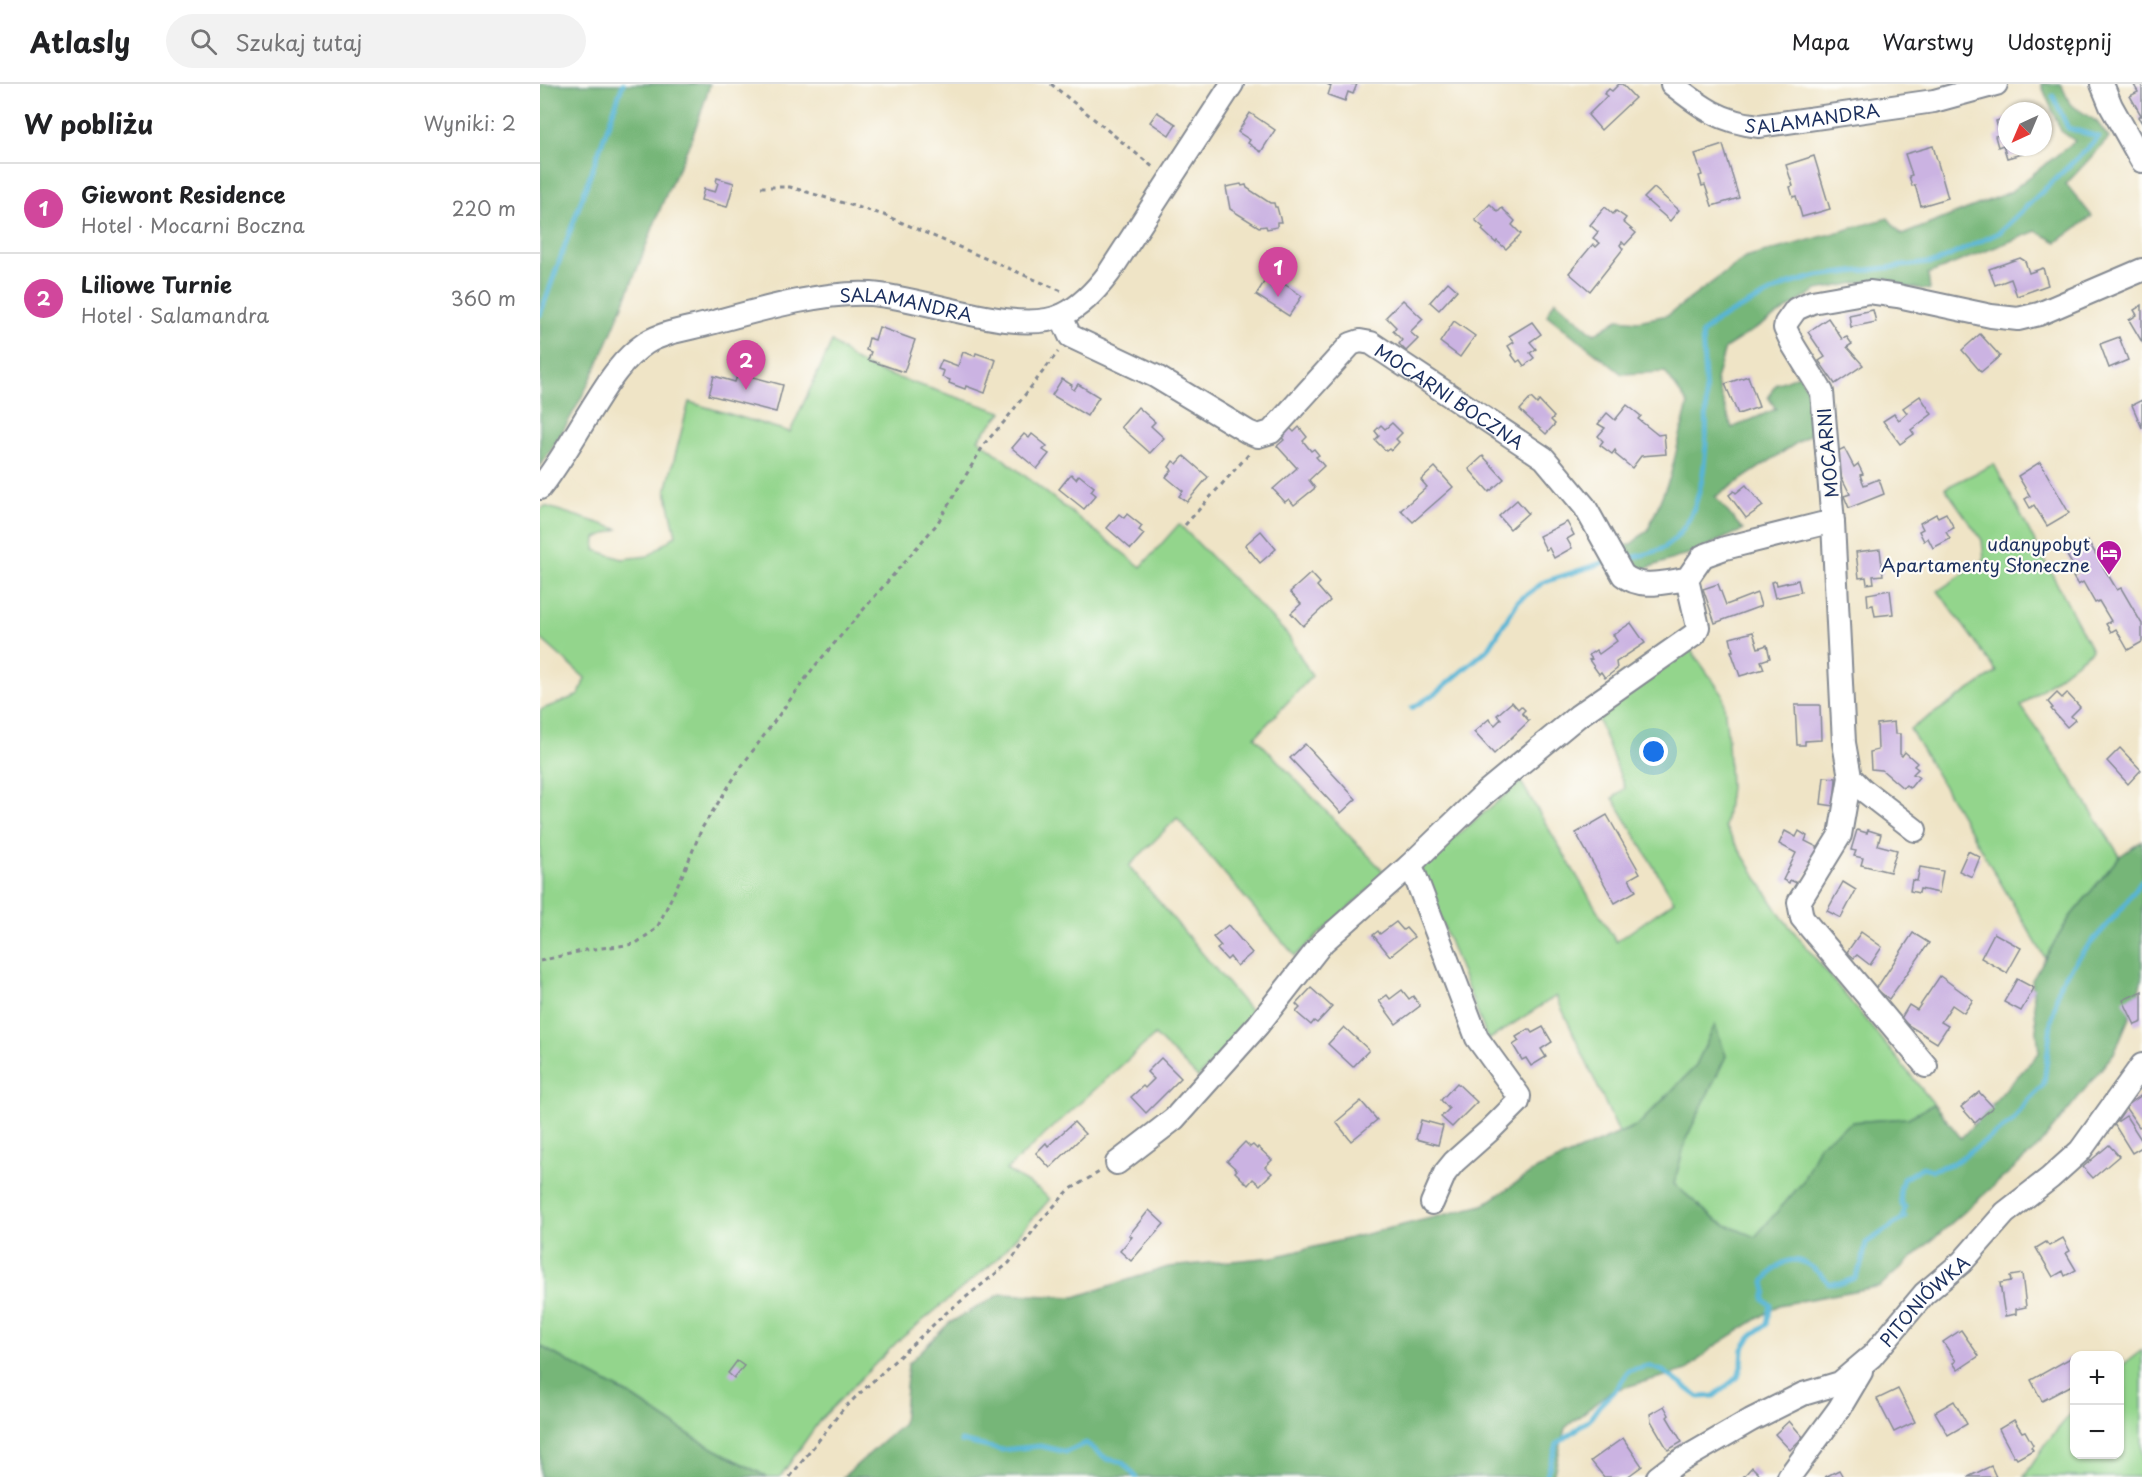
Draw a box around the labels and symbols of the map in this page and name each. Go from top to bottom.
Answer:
street label: SALAMANDRA [1743,95,1881,140]
north arrow [1998,102,2052,156]
pin: 1 [1258,248,1298,297]
street label: SALAMANDRA [838,280,975,328]
street label: MOCARNI BOCZNA [1370,336,1530,455]
pin: 2 [726,340,766,390]
street label: MOCARNI [1810,407,1844,499]
place label: udanypobyt Apartamenty Słoneczne [1881,530,2090,578]
hotel icon: udanypobyt Apartamenty Słoneczne [2094,538,2124,576]
your location [1639,737,1668,766]
street label: PITONIÓWKA [1872,1248,1975,1352]

